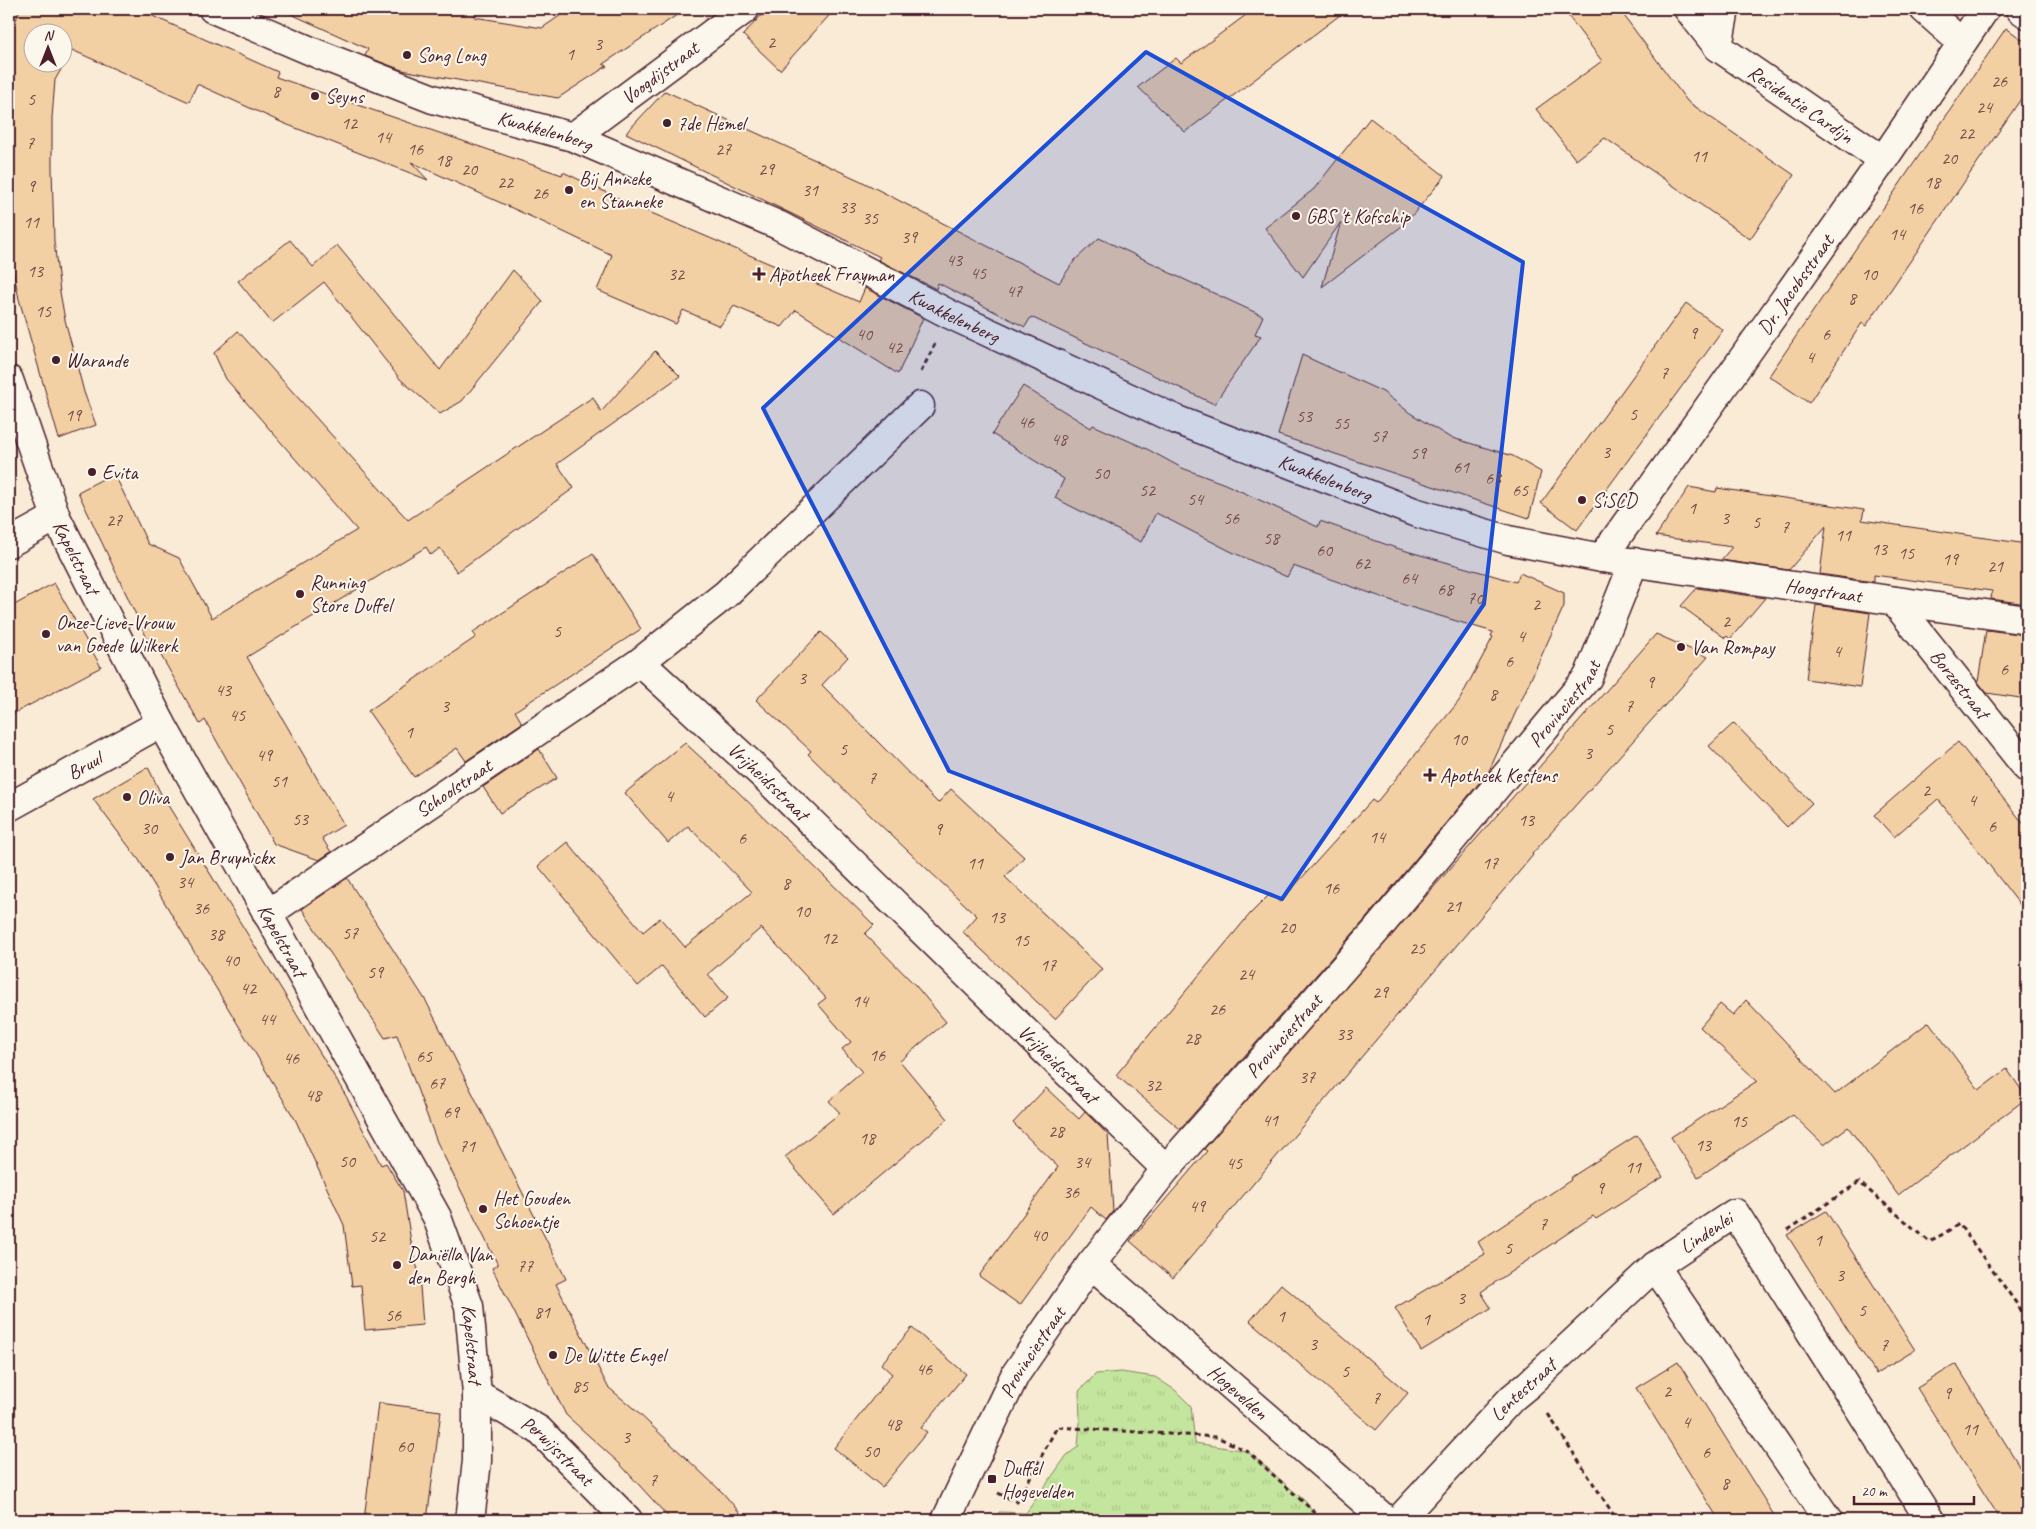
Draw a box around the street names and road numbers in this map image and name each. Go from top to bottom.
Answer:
street label: Voogdijstraat [616,35,705,110]
street label: Residentie Cardijn [1743,59,1859,150]
street label: Kwakkelenberg [495,105,598,158]
street label: Dr. Jacobsstraat [1752,228,1841,339]
street label: Kwakkelenberg [904,283,1005,349]
street label: Kwakkelenberg [1275,449,1377,508]
street label: Kapelstraat [47,516,107,602]
street label: Hoogstraat [1784,573,1866,609]
street label: Borzestraat [1924,644,1997,727]
street label: Provinciestraat [1523,655,1607,752]
street label: Vrijheidsstraat [722,737,816,828]
street label: Bruul [63,744,109,785]
street label: Schoolstraat [411,752,499,823]
street label: Kapelstraat [252,900,314,984]
street label: Provinciestraat [1240,987,1329,1083]
street label: Vrijheidsstraat [1013,1019,1106,1111]
street label: Lindenlei [1675,1205,1739,1259]
street label: Provinciestraat [994,1300,1072,1402]
street label: Kapelstraat [456,1304,488,1389]
street label: Lentestraat [1485,1351,1564,1427]
street label: Hogevelden [1203,1359,1274,1426]
street label: Perwijsstraat [516,1410,601,1493]

